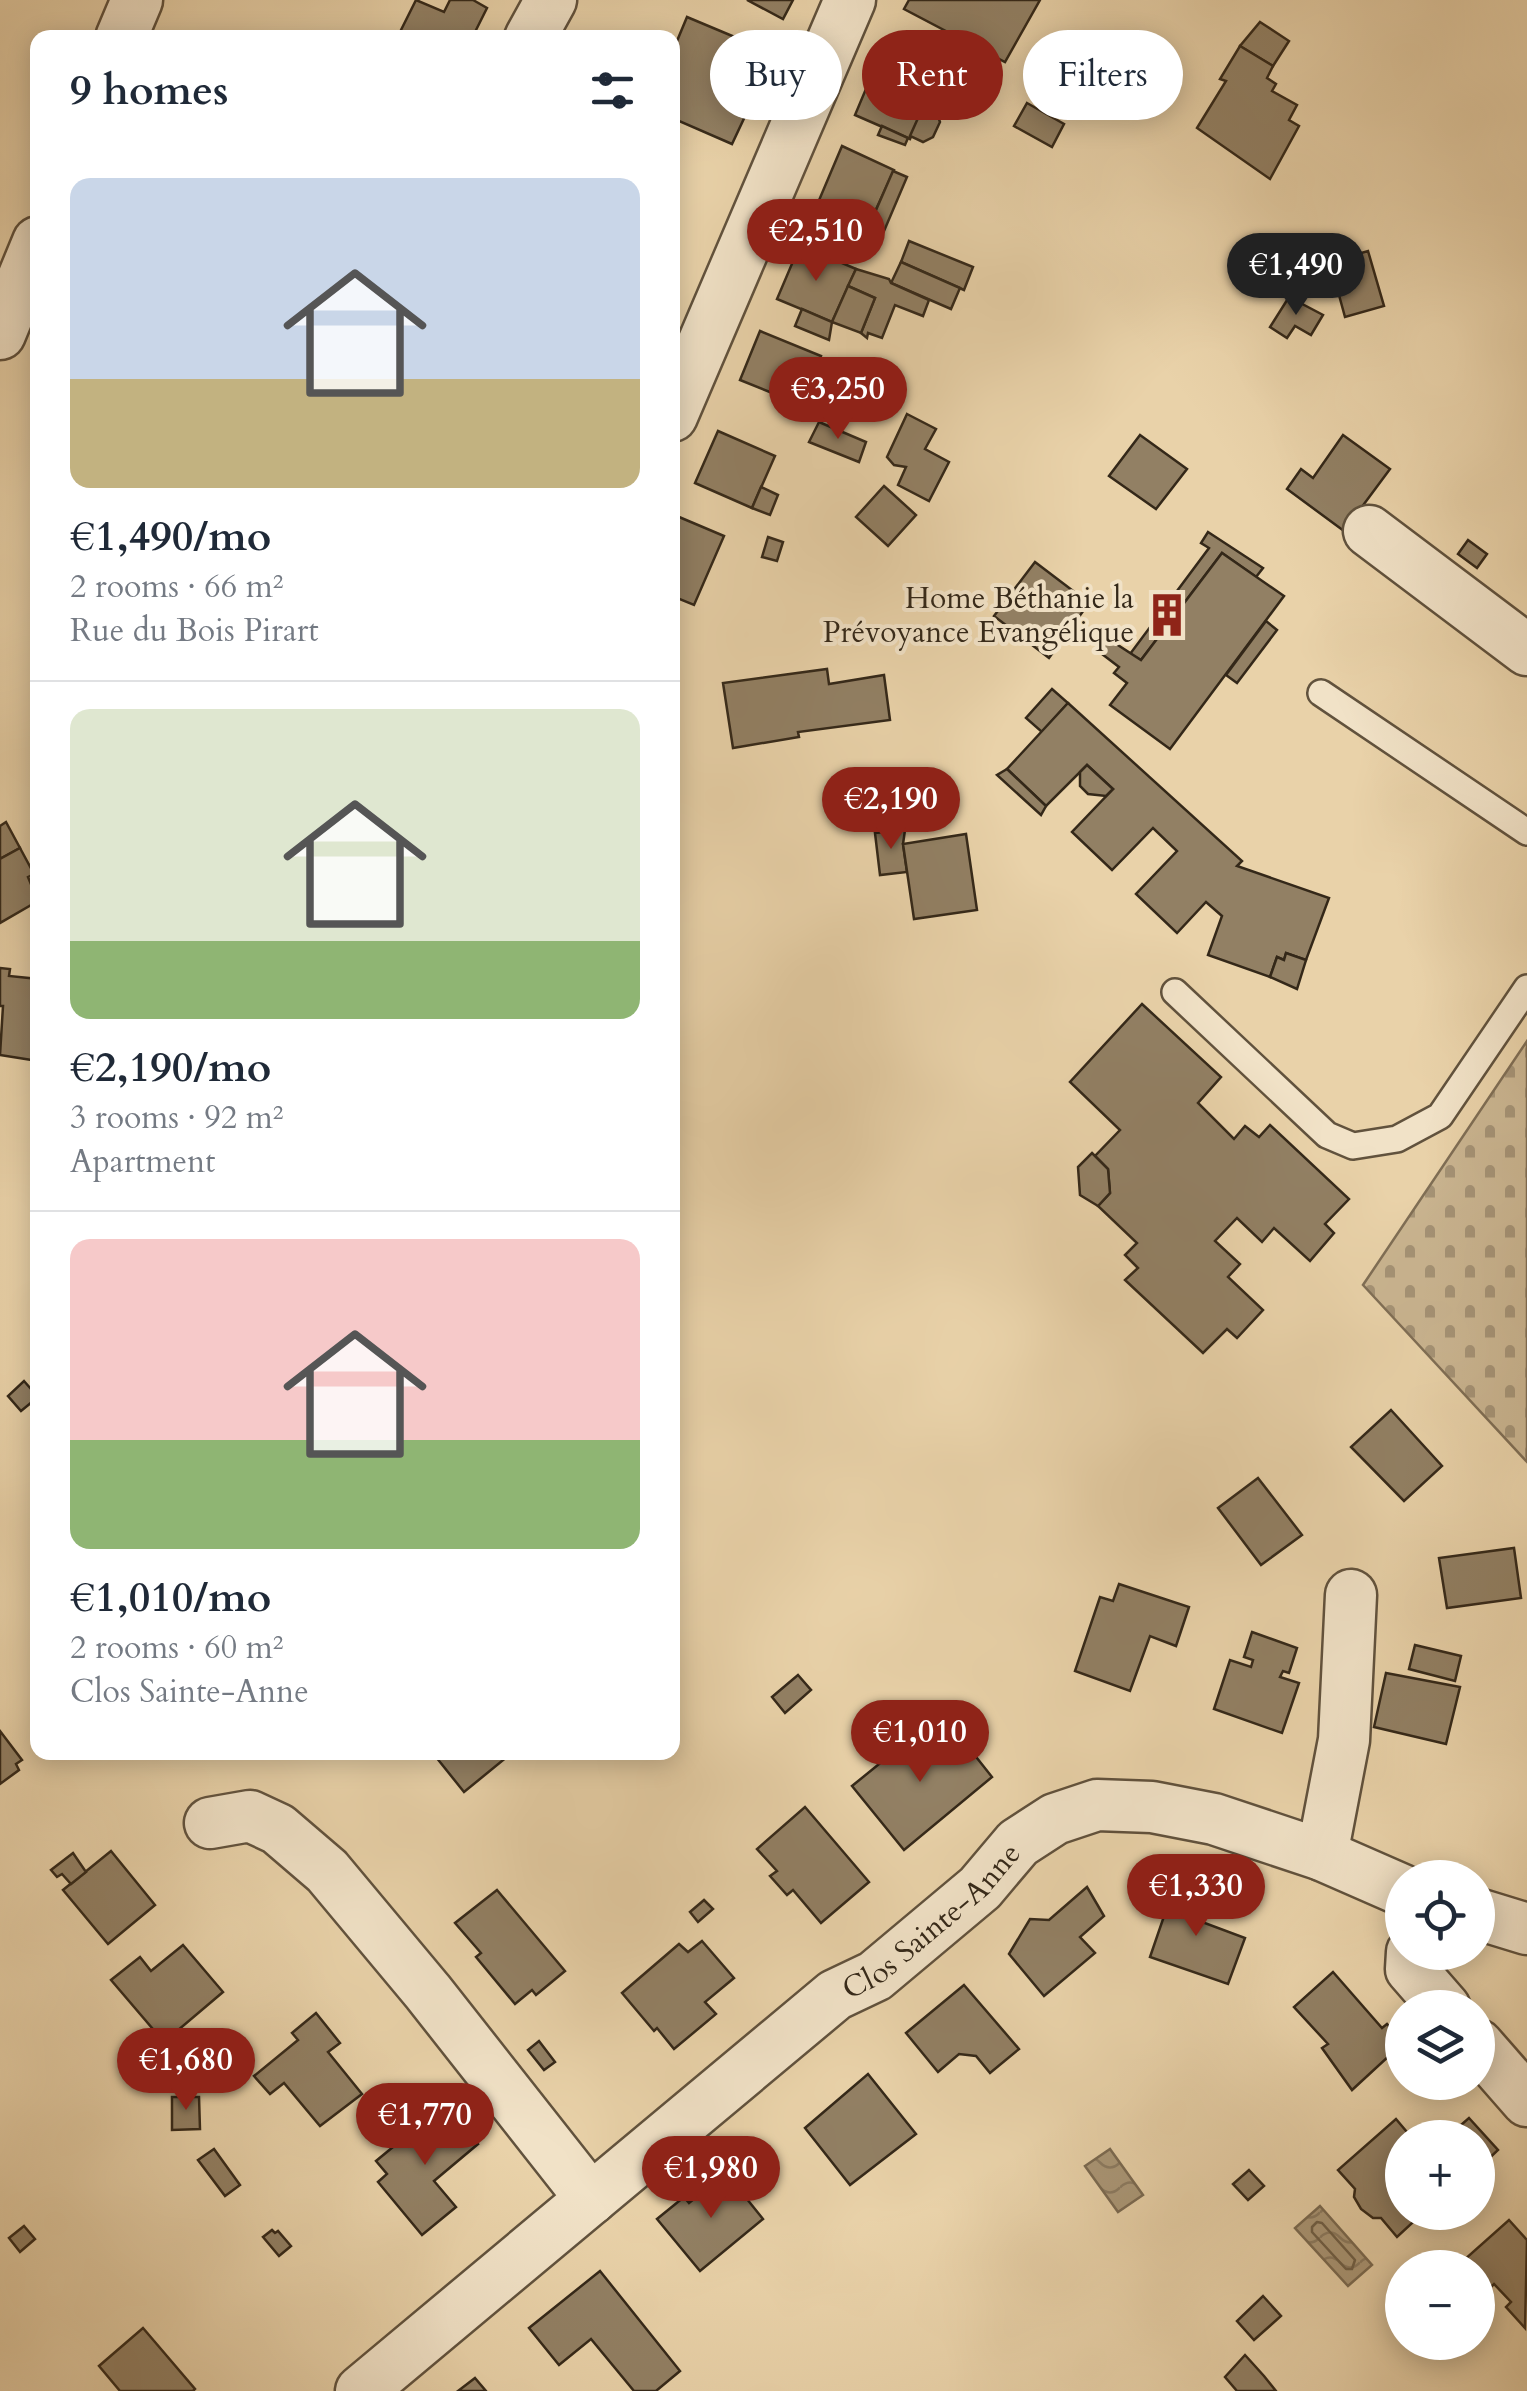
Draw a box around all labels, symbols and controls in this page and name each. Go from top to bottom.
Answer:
chip: Buy [710,30,842,120]
chip: Rent [862,30,1003,120]
chip: Filters [1023,30,1183,120]
text: 9 homes [70,62,228,119]
icon: filters [585,63,640,118]
pin: €2,510 [735,199,897,284]
text: €2,510 [769,209,863,253]
pin: €1,490 [1215,233,1377,318]
icon: home [265,243,445,423]
text: €1,490 [1249,243,1343,287]
pin: €3,250 [757,357,919,442]
text: €3,250 [791,367,885,411]
text: €1,490/mo [70,508,271,565]
text: 2 rooms · 66 m² [70,565,283,609]
place label: Home Béthanie la Prévoyance Evangélique [823,578,1134,653]
building icon: Home Béthanie la Prévoyance Evangélique [1143,591,1191,639]
text: Rue du Bois Pirart [70,609,319,653]
pin: €2,190 [810,767,972,852]
icon: home [265,774,445,954]
text: €2,190 [844,777,938,821]
text: €2,190/mo [70,1039,271,1096]
text: 3 rooms · 92 m² [70,1096,283,1140]
text: Apartment [70,1140,215,1184]
icon: home [265,1304,445,1484]
text: €1,010/mo [70,1569,271,1626]
text: 2 rooms · 60 m² [70,1626,283,1670]
text: Clos Sainte-Anne [70,1670,309,1714]
pin: €1,010 [839,1700,1001,1785]
text: €1,010 [873,1710,967,1754]
street label: Clos Sainte-Anne [836,1834,1030,2009]
pin: €1,330 [1115,1854,1277,1939]
map controls [1385,1860,1495,2360]
button: locate [1385,1860,1495,1970]
text: €1,330 [1149,1864,1243,1908]
button: layers [1385,1990,1495,2100]
pin: €1,680 [105,2028,267,2113]
text: €1,680 [139,2038,233,2082]
pin: €1,770 [344,2083,506,2168]
text: €1,770 [378,2093,472,2137]
button: + [1385,2120,1495,2230]
pin: €1,980 [630,2136,792,2221]
text: €1,980 [664,2146,758,2190]
button: − [1385,2250,1495,2360]

